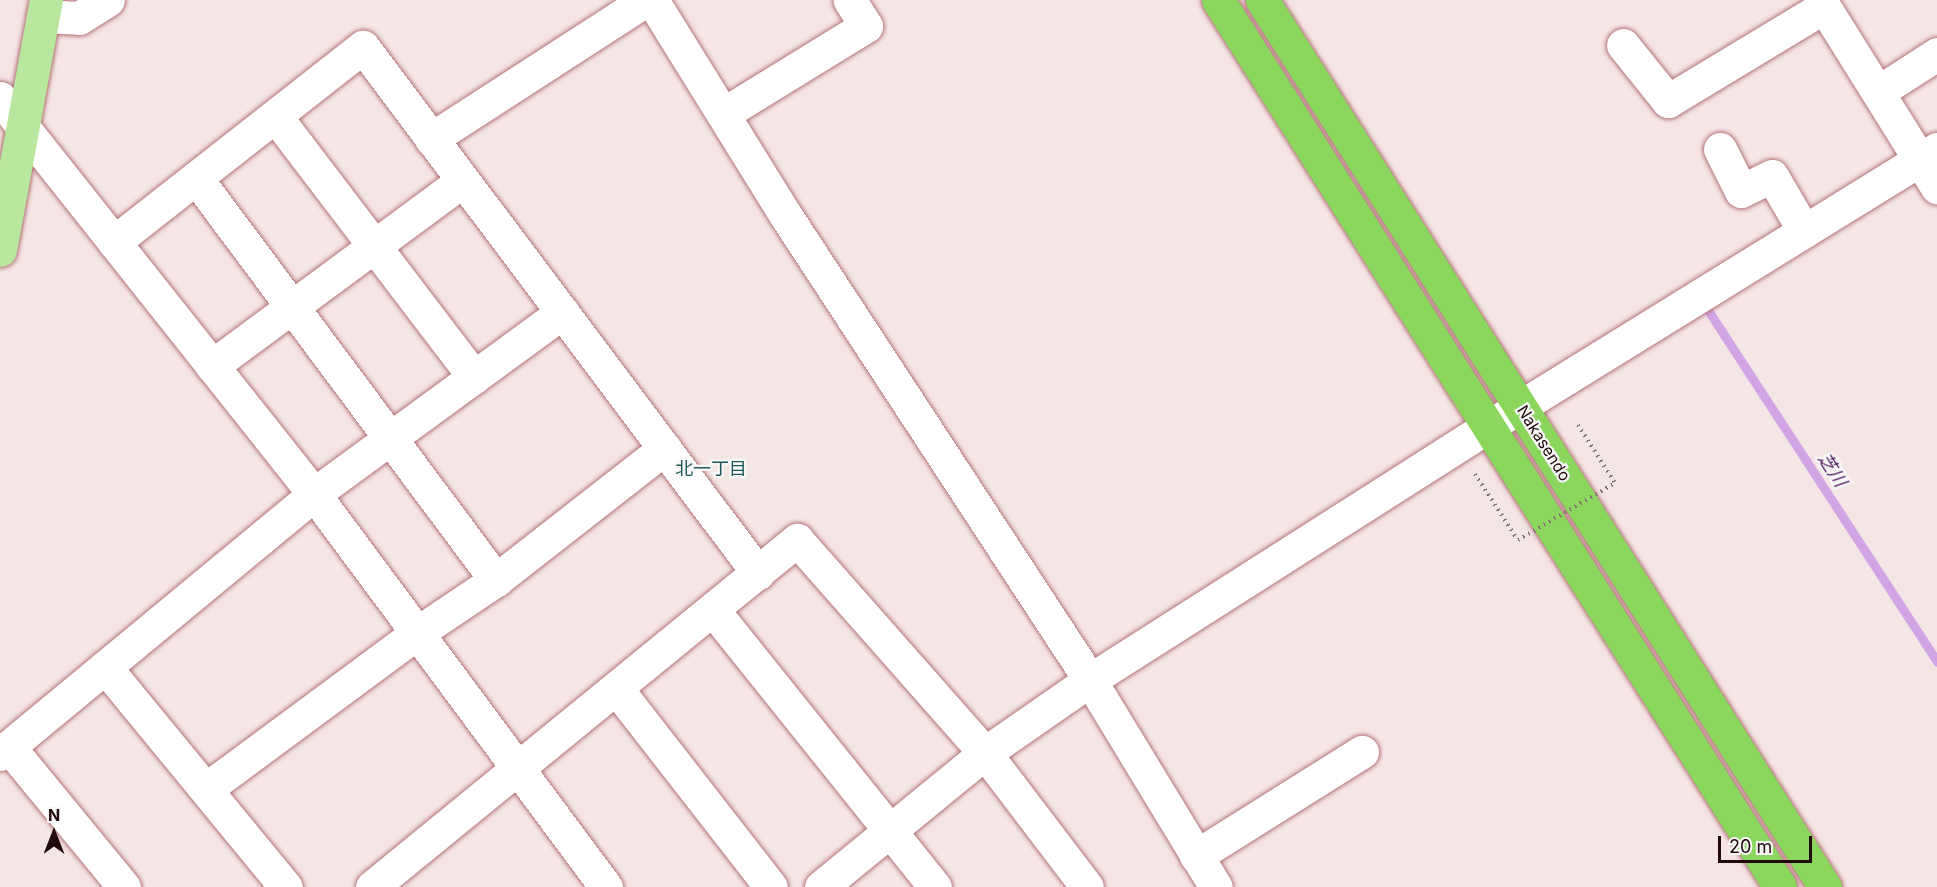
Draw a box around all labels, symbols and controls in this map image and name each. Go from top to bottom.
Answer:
street label: Nakasendo [1513,402,1575,484]
water label: 芝川 [1813,449,1851,491]
district label: 北一丁目 [675,458,747,480]
north arrow [24,803,84,863]
text: N [48,805,60,825]
scale bar [1721,824,1816,862]
text: 20 m [1729,836,1772,857]

